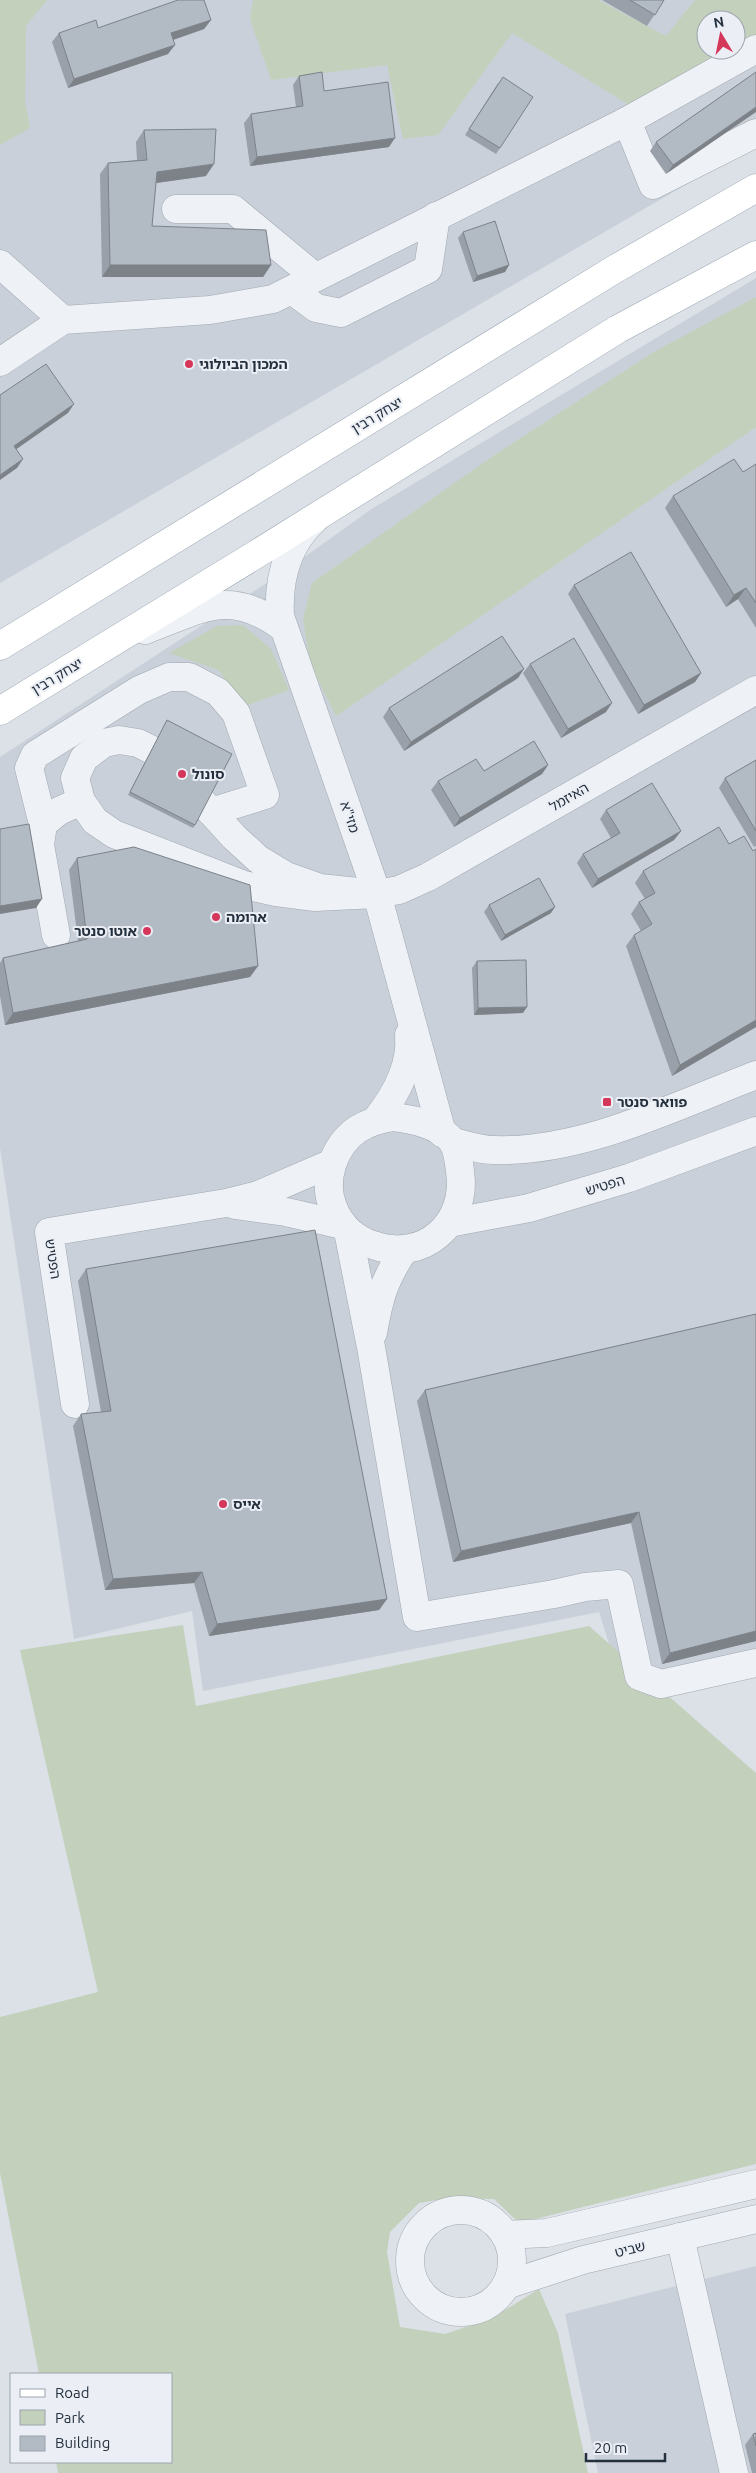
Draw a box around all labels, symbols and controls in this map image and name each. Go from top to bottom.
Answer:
north arrow [696,10,746,60]
text: N [712,13,725,31]
place label: המכון הביולוגי [199,356,288,372]
marker: המכון הביולוגי [183,358,195,370]
street label: יצחק רבין [349,394,405,436]
street label: יצחק רבין [29,655,85,697]
place label: סונול [192,766,224,782]
marker: סונול [176,768,188,780]
street label: האיזמל [547,779,591,815]
street label: מזי"א [337,799,363,835]
place label: ארומה [226,909,267,925]
marker: ארומה [210,911,222,923]
place label: אוטו סנטר [74,923,138,939]
marker: אוטו סנטר [141,925,153,937]
place label: פוואר סנטר [617,1094,688,1110]
marker: פוואר סנטר [601,1096,613,1108]
street label: הפטיש [583,1171,627,1199]
street label: הפטיש [42,1238,64,1280]
place label: אייס [233,1496,261,1512]
marker: אייס [217,1498,229,1510]
street label: שביט [613,2238,647,2260]
legend [10,2373,172,2463]
text: Road [55,2384,90,2401]
text: Park [55,2409,85,2426]
scale bar [586,2430,665,2462]
text: Building [55,2434,110,2451]
text: 20 m [594,2439,627,2456]

